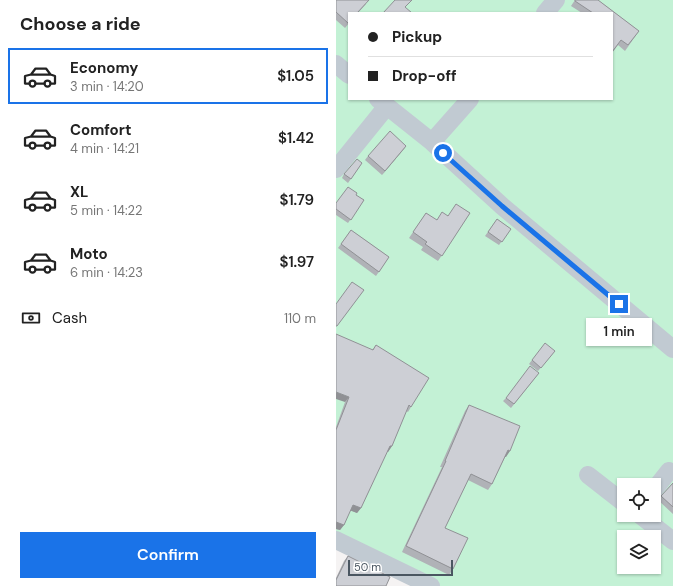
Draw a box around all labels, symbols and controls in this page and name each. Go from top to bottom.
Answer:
text: Choose a ride [20,12,141,36]
text: Pickup [392,27,442,47]
icon: car [22,58,58,94]
text: Economy [70,58,138,78]
text: $1.05 [277,66,314,86]
text: Drop-off [392,66,457,86]
text: 3 min · 14:20 [70,78,144,95]
icon: car [22,120,58,156]
text: Comfort [70,120,131,140]
text: $1.42 [278,128,314,148]
text: 4 min · 14:21 [70,140,139,157]
route start [434,144,452,162]
icon: car [22,182,58,218]
text: XL [70,182,88,202]
text: $1.79 [279,190,314,210]
text: 5 min · 14:22 [70,202,143,219]
icon: car [22,244,58,280]
text: Moto [70,244,108,264]
text: $1.97 [279,252,314,272]
text: 6 min · 14:23 [70,264,143,281]
route end [610,295,628,313]
icon: cash [20,307,42,329]
text: Cash [52,308,87,328]
text: 110 m [284,310,316,327]
callout: 1 min [586,318,652,346]
text: 1 min [603,323,635,340]
map controls [617,478,661,574]
button: locate [617,478,661,522]
button: layers [617,530,661,574]
button: Confirm [20,532,316,578]
scale bar [348,558,453,577]
text: 50 m [354,560,381,574]

